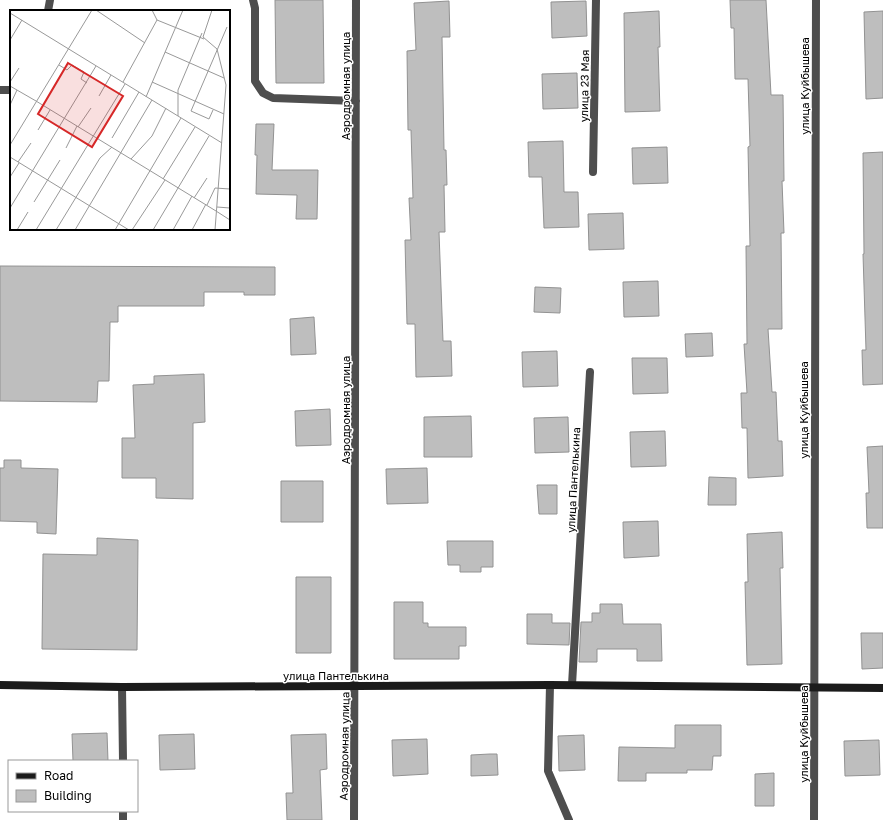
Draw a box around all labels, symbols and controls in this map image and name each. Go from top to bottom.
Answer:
inset map [10,10,230,230]
street label: Аэродромная улица [339,32,352,140]
street label: улица Куйбышева [798,37,811,135]
street label: улица 23 Мая [577,50,591,122]
street label: Аэродромная улица [339,356,352,464]
street label: улица Куйбышева [797,361,810,459]
street label: улица Пантелькина [564,427,582,533]
street label: улица Пантелькина [283,669,389,682]
street label: улица Куйбышева [797,685,810,783]
street label: Аэродромная улица [337,692,351,800]
legend [8,760,138,812]
text: Road [44,768,73,783]
text: Building [44,788,92,803]

